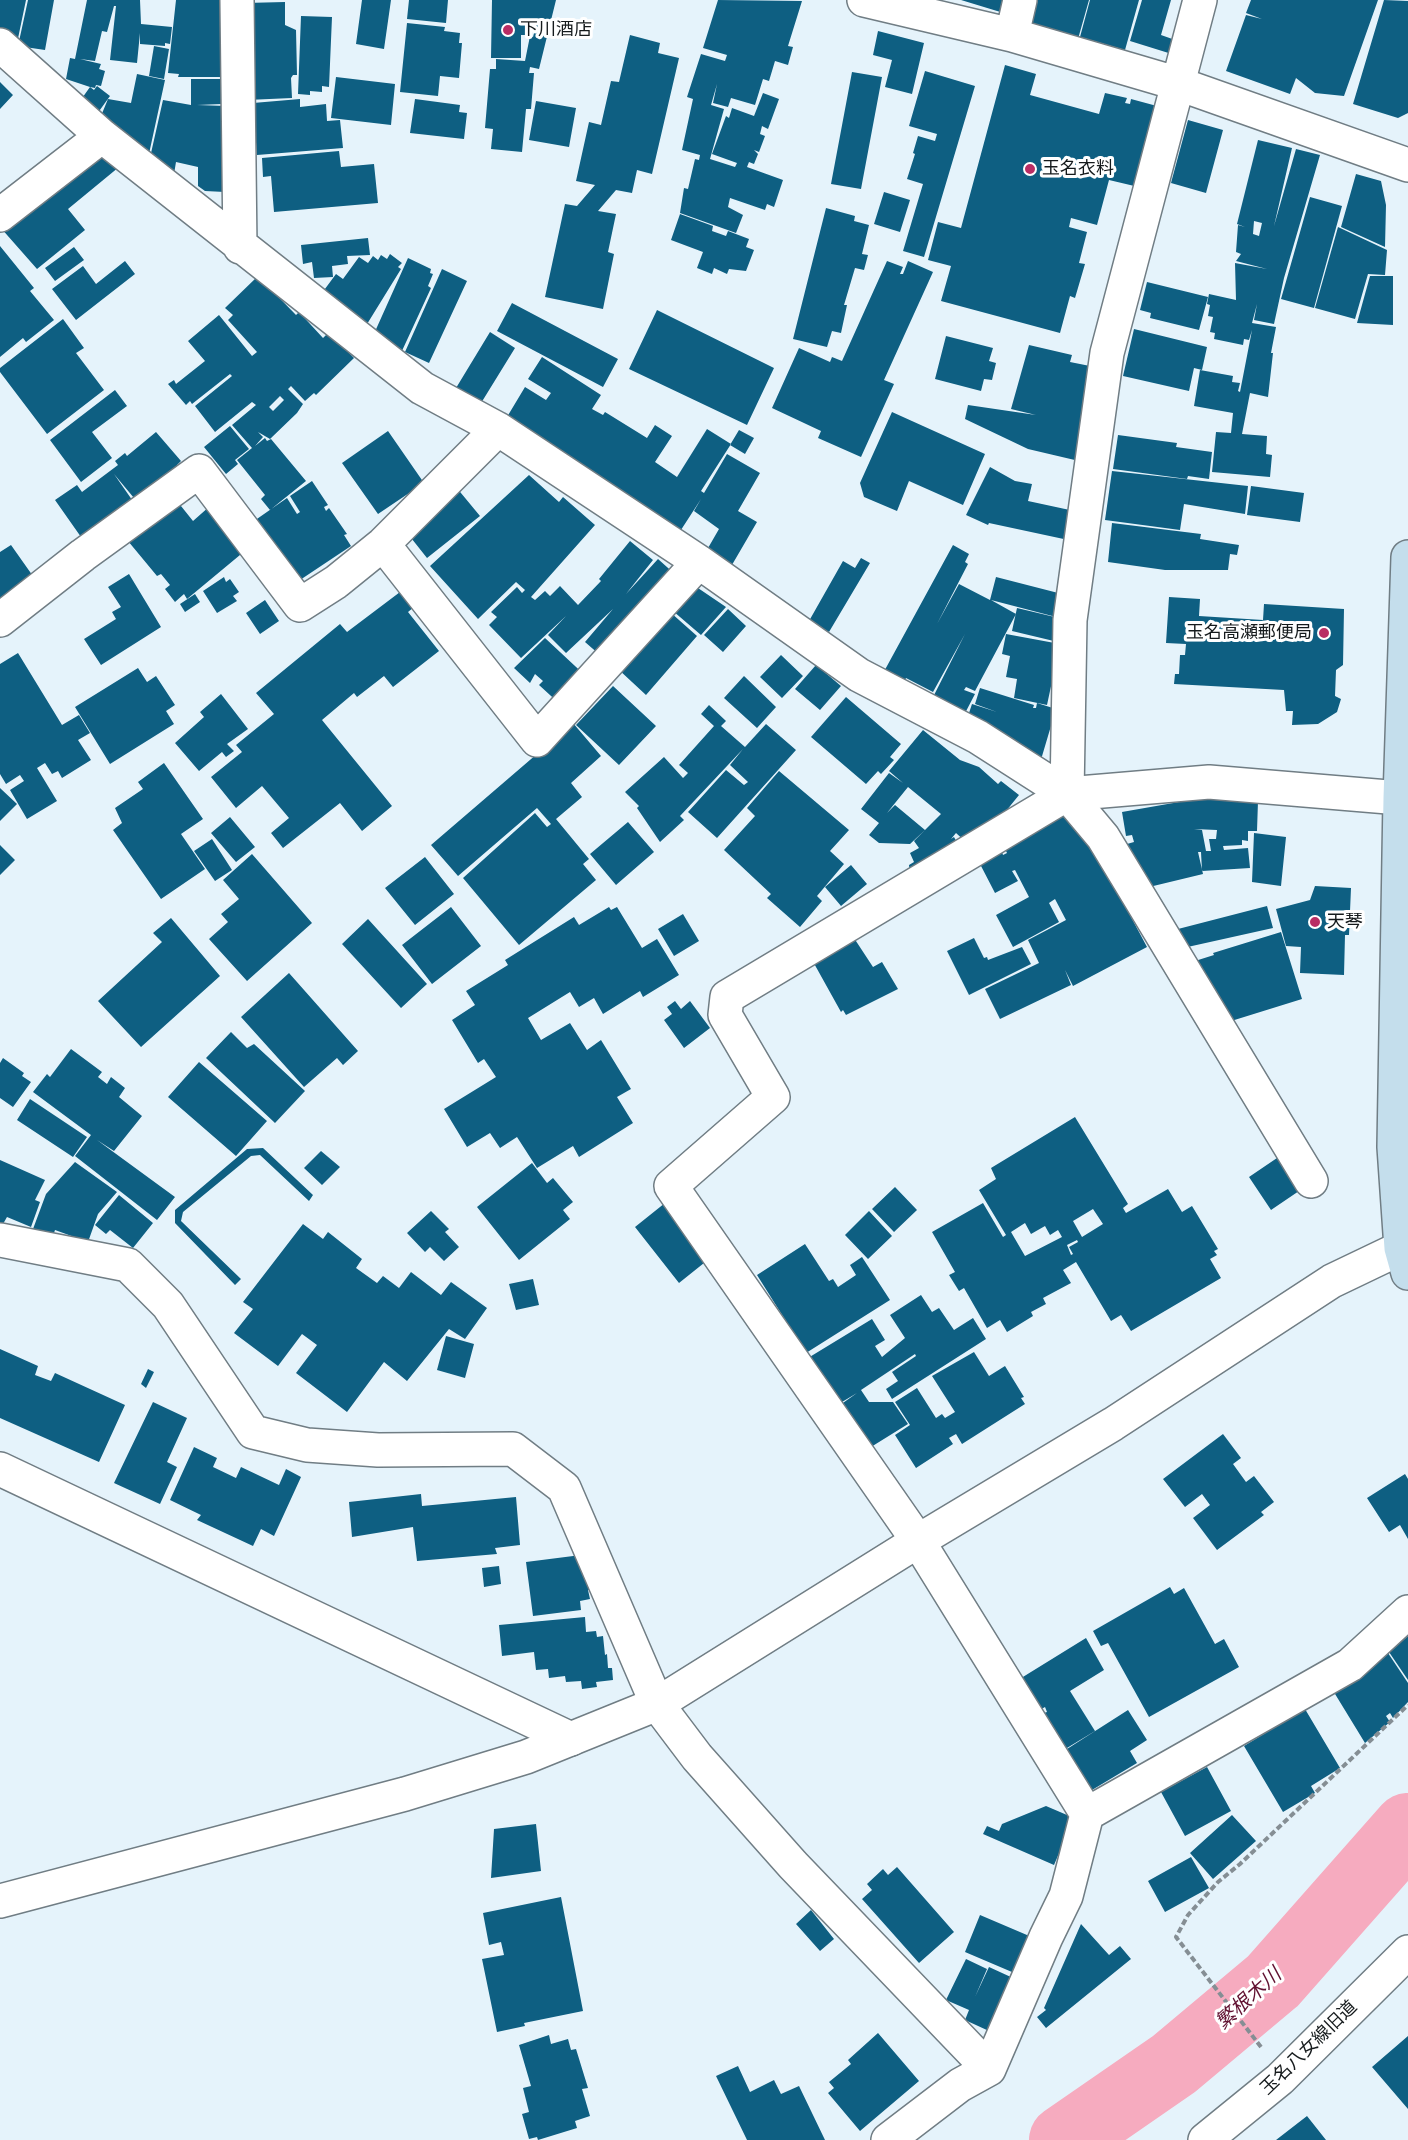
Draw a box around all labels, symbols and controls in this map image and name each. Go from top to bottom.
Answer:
place label: 下川酒店 [520,19,592,41]
marker: 下川酒店 [501,23,515,37]
place label: 玉名衣料 [1042,158,1114,180]
marker: 玉名衣料 [1023,162,1037,176]
place label: 玉名高瀬郵便局 [1186,622,1312,644]
marker: 玉名高瀬郵便局 [1317,626,1331,640]
place label: 天琴 [1327,911,1363,933]
marker: 天琴 [1308,915,1322,929]
water label: 繁根木川 [1211,1963,1287,2035]
street label: 玉名八女線旧道 [1256,1996,1362,2100]

